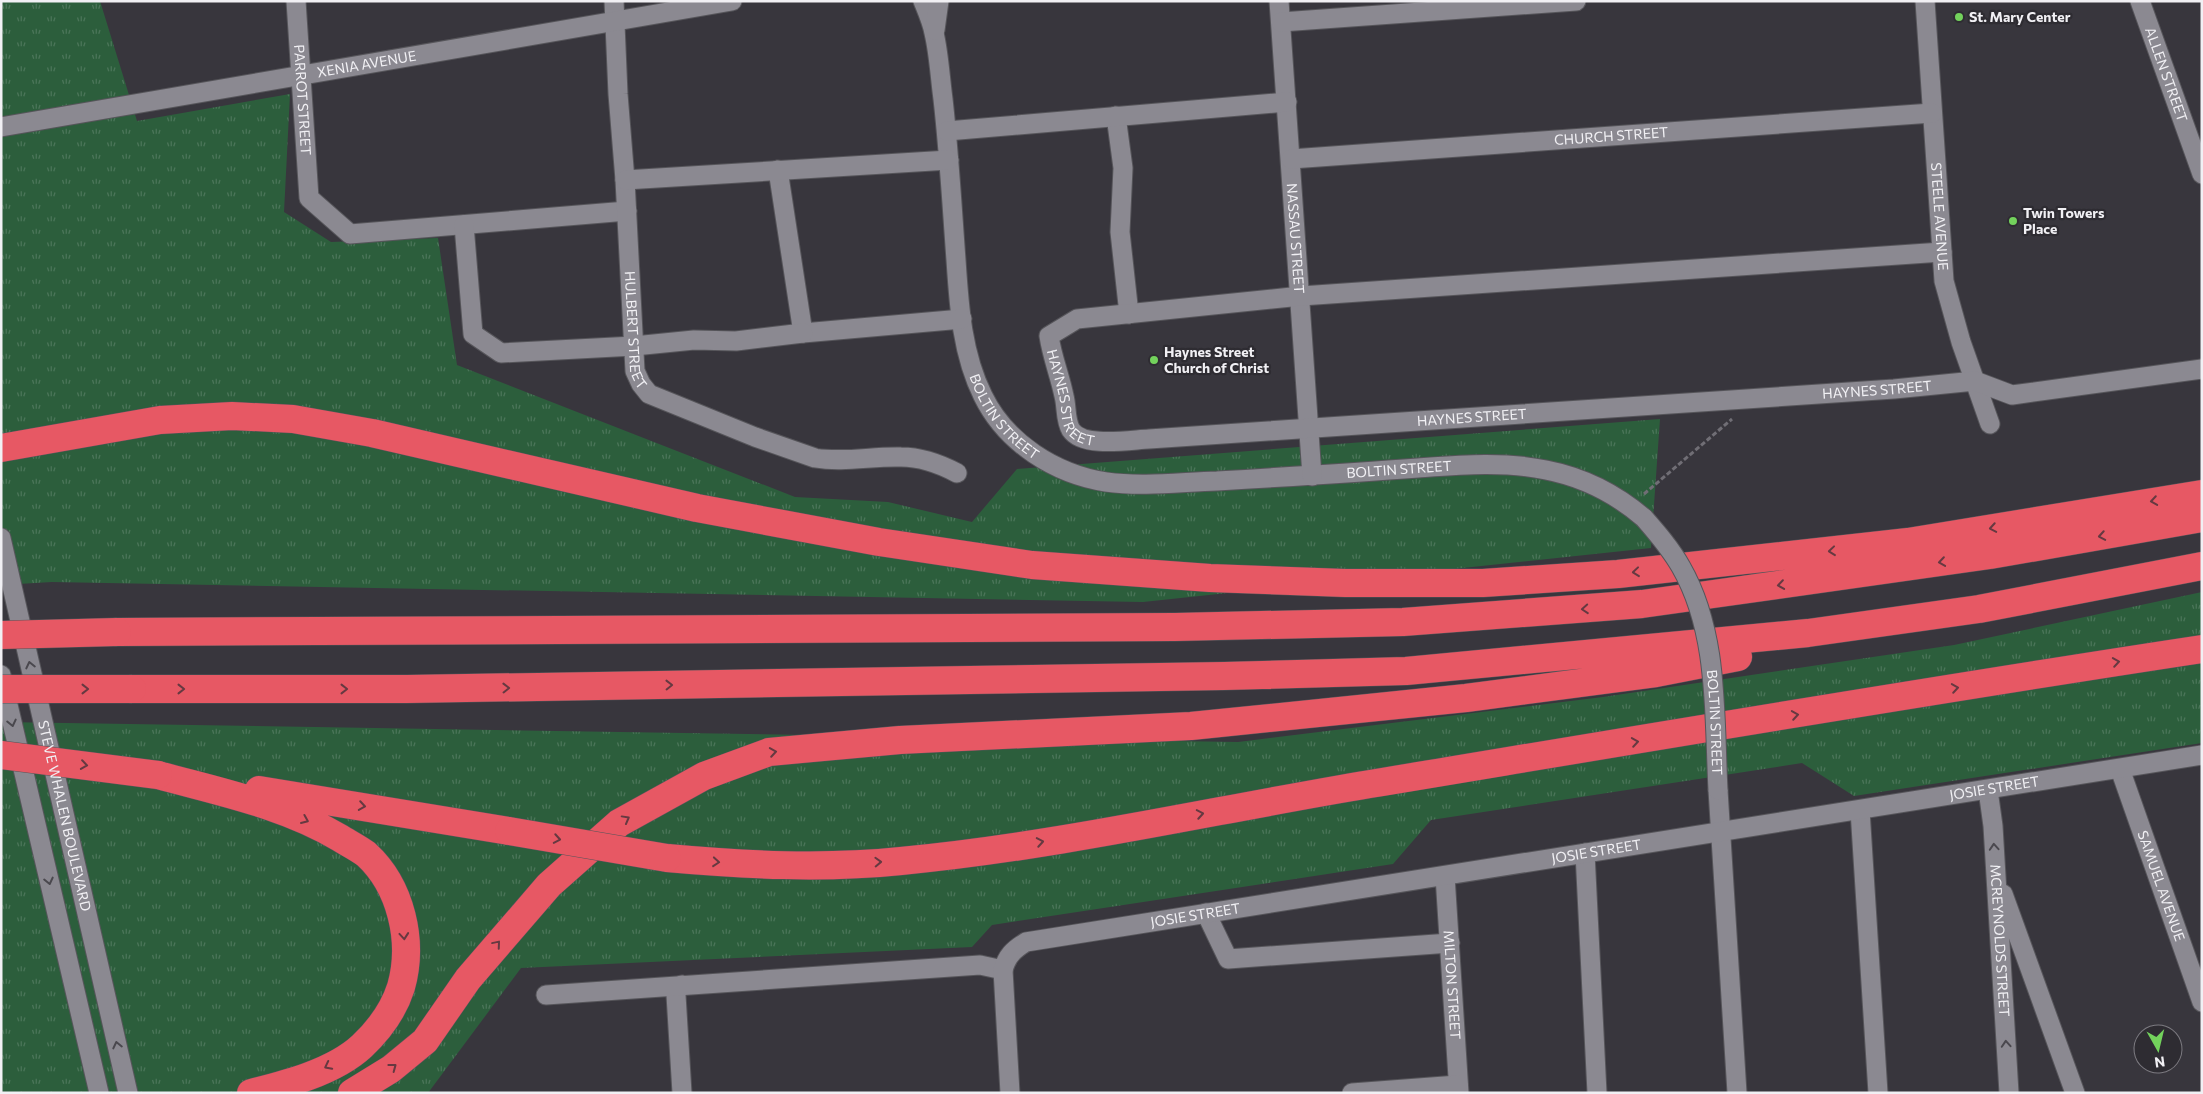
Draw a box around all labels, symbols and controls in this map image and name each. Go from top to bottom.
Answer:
place label: St. Mary Center [1969,8,2071,25]
marker: St. Mary Center [1953,11,1965,23]
street label: ALLEN STREET [2142,25,2192,124]
street label: PARROT STREET [291,44,315,156]
street label: XENIA AVENUE [316,47,417,80]
street label: CHURCH STREET [1554,123,1669,148]
street label: STEELE AVENUE [1928,162,1952,271]
street label: NASSAU STREET [1284,182,1308,294]
place label: Twin Towers Place [2023,204,2105,237]
marker: Twin Towers Place [2007,215,2019,227]
street label: HULBERT STREET [622,271,651,393]
place label: Haynes Street Church of Christ [1164,343,1269,376]
street label: HAYNES STREET [1044,347,1096,449]
marker: Haynes Street Church of Christ [1148,354,1160,366]
street label: BOLTIN STREET [966,371,1043,463]
street label: HAYNES STREET [1822,376,1932,402]
street label: HAYNES STREET [1416,405,1527,429]
street label: BOLTIN STREET [1346,457,1452,481]
one-way arrow [2149,495,2157,506]
one-way arrow [1989,522,1998,532]
one-way arrow [2098,531,2107,541]
one-way arrow [1828,545,1836,556]
one-way arrow [1937,557,1946,567]
one-way arrow [1632,566,1640,577]
one-way arrow [1777,579,1785,590]
one-way arrow [1581,603,1589,614]
one-way arrow [2111,657,2120,667]
one-way arrow [25,661,36,670]
street label: BOLTIN STREET [1704,669,1726,775]
one-way arrow [665,680,673,690]
one-way arrow [502,682,510,693]
one-way arrow [82,684,89,694]
one-way arrow [178,684,185,694]
one-way arrow [340,684,348,694]
one-way arrow [1951,684,1960,694]
one-way arrow [1791,710,1799,720]
one-way arrow [6,718,17,727]
street label: STEVE WHALEN BOULEVARD [35,719,95,913]
one-way arrow [1630,737,1639,747]
one-way arrow [769,748,778,758]
one-way arrow [81,759,89,770]
street label: JOSIE STREET [1948,772,2040,803]
one-way arrow [358,800,367,810]
one-way arrow [1195,810,1204,820]
one-way arrow [300,814,309,824]
one-way arrow [621,815,630,825]
street label: SAMUEL AVENUE [2134,828,2189,943]
one-way arrow [553,834,561,844]
street label: JOSIE STREET [1550,835,1642,866]
one-way arrow [1035,838,1044,848]
one-way arrow [1989,843,2000,851]
one-way arrow [712,857,720,868]
one-way arrow [875,857,883,868]
street label: MCREYNOLDS STREET [1987,864,2013,1017]
one-way arrow [43,876,54,885]
street label: JOSIE STREET [1149,899,1241,930]
street label: MILTON STREET [1441,930,1465,1040]
one-way arrow [398,932,409,940]
one-way arrow [492,940,501,949]
north arrow [2133,1024,2183,1074]
one-way arrow [2001,1040,2012,1048]
one-way arrow [112,1041,123,1050]
text: N [2153,1053,2166,1072]
one-way arrow [324,1060,333,1070]
one-way arrow [387,1064,397,1073]

